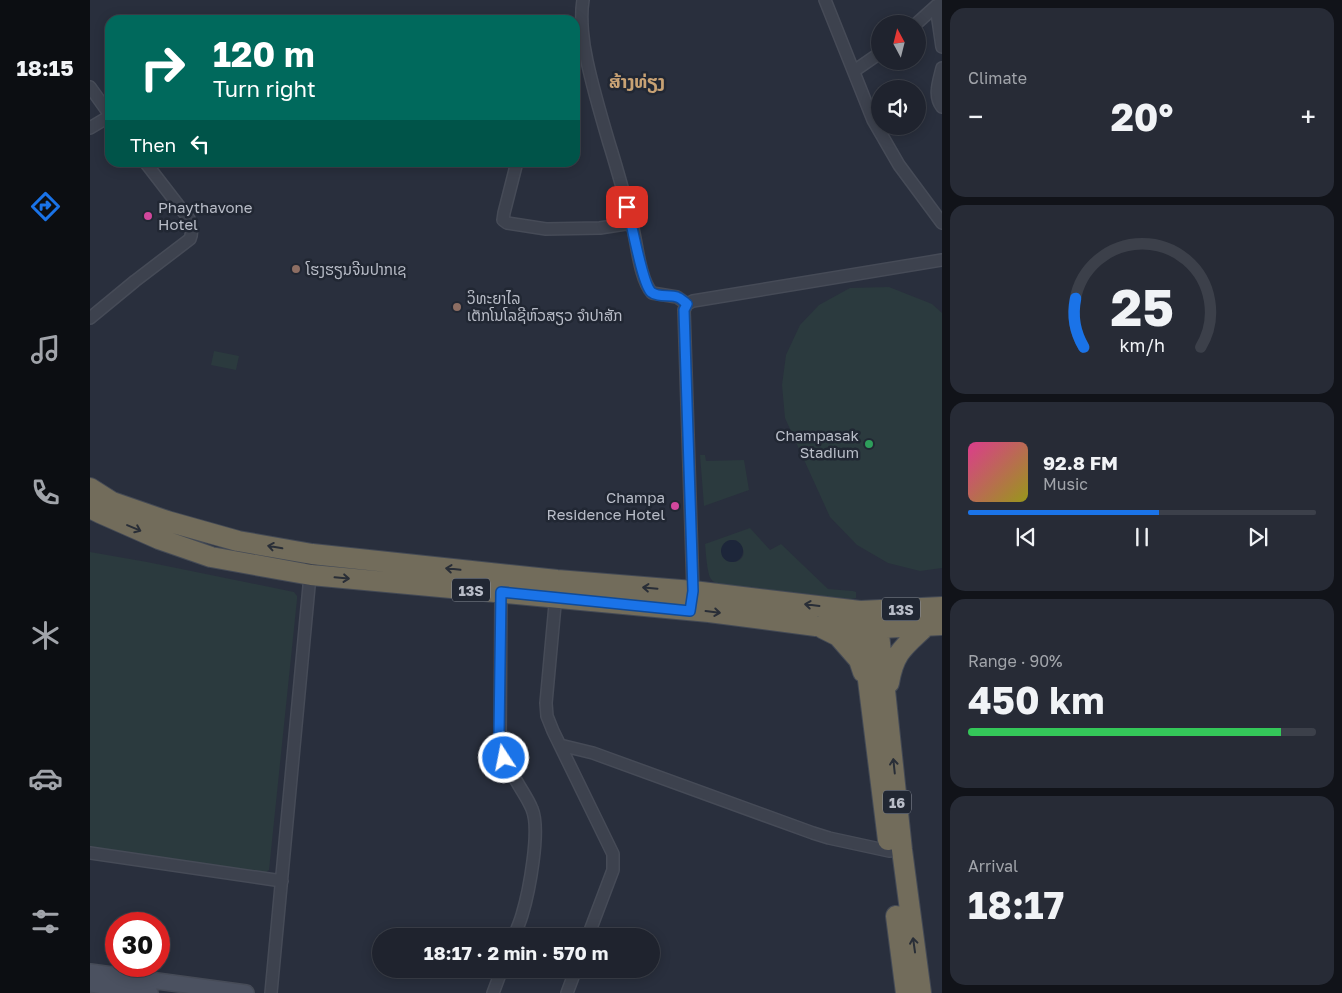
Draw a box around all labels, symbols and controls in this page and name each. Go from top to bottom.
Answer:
north arrow [871,15,926,70]
map controls [871,15,926,135]
text: 120 m [213,33,315,75]
icon: right [130,35,195,100]
text: 18:15 [16,54,74,81]
text: Climate [968,68,1027,88]
district label: ສ້າງທ່ຽງ [609,70,665,93]
text: Turn right [213,75,316,102]
button: sound [871,80,926,135]
text: 20° [1111,94,1173,139]
text: − [968,100,983,133]
text: + [1301,100,1316,133]
icon: left [186,130,214,158]
text: Then [130,133,176,156]
pin [606,186,648,228]
icon: directions [28,189,63,224]
icon: arrive [613,193,641,221]
place label: Phaythavone Hotel [158,198,253,233]
marker: Phaythavone Hotel [142,210,154,222]
place label: ໂຮງຮຽນຈີນປາກເຊ [305,260,406,280]
marker: ໂຮງຮຽນຈີນປາກເຊ [290,263,302,275]
text: 25 [1110,275,1174,337]
place label: ວິທະຍາໄລ ເຕັກໂນໂລຊີຫົວສຽວ ຈຳປາສັກ [467,289,622,326]
marker: ວິທະຍາໄລ ເຕັກໂນໂລຊີຫົວສຽວ ຈຳປາສັກ [451,301,463,313]
icon: music [28,332,63,367]
text: km/h [1119,334,1165,356]
place label: Champasak Stadium [775,426,860,461]
marker: Champasak Stadium [863,438,875,450]
text: 92.8 FM [1043,451,1118,474]
text: Music [1043,474,1088,494]
icon: phone [28,475,63,510]
place label: Champa Residence Hotel [547,488,665,523]
marker: Champa Residence Hotel [669,500,681,512]
icon: previous [1012,523,1040,551]
icon: pause [1128,523,1156,551]
icon: next [1244,523,1272,551]
one-way arrow [126,524,141,533]
one-way arrow [267,542,283,552]
one-way arrow [446,564,462,574]
one-way arrow [334,573,350,583]
road number: 13S [452,578,490,602]
one-way arrow [642,583,658,592]
road number: 13S [882,598,920,620]
one-way arrow [804,600,820,610]
one-way arrow [705,607,721,617]
icon: climate [28,618,63,653]
text: Range · 90% [968,651,1063,671]
text: 450 km [968,677,1104,722]
position arrow [477,731,529,783]
one-way arrow [889,758,898,774]
icon: car [28,761,63,796]
road number: 16 [883,790,911,814]
text: Arrival [968,856,1018,876]
text: 18:17 [968,882,1064,927]
icon: filters [28,904,63,939]
speed limit sign: 30 [105,912,170,977]
one-way arrow [909,937,919,953]
text: 18:17 · 2 min · 570 m [424,941,608,964]

